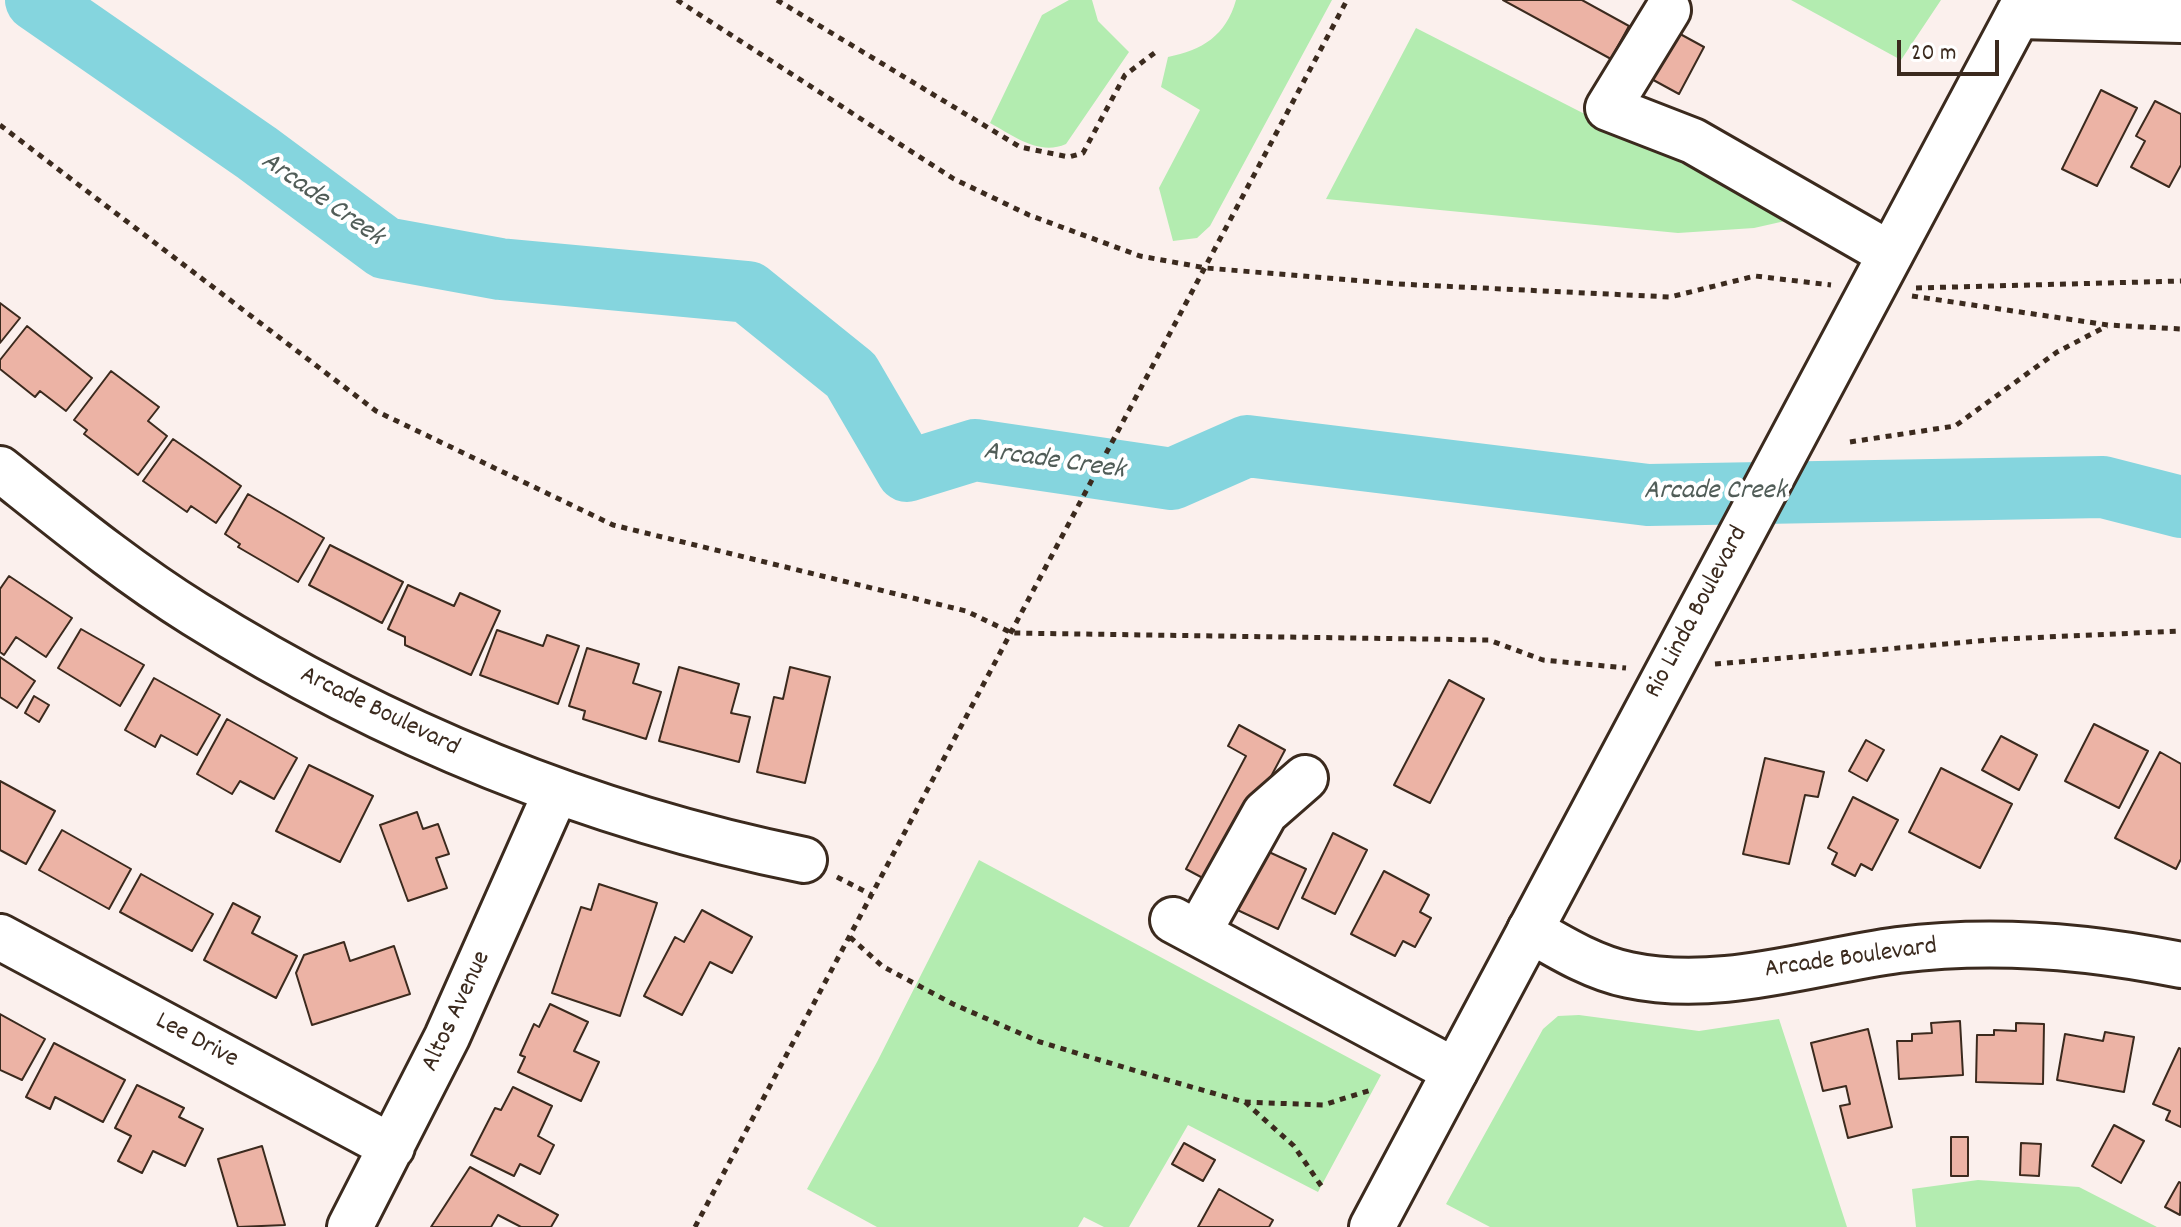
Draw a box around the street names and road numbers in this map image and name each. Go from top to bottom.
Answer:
street label: Rio Linda Boulevard [1640,522,1756,704]
street label: Arcade Boulevard [294,661,464,765]
street label: Arcade Boulevard [1763,932,1939,988]
street label: Altos Avenue [416,947,500,1077]
street label: Lee Drive [149,1007,243,1077]

